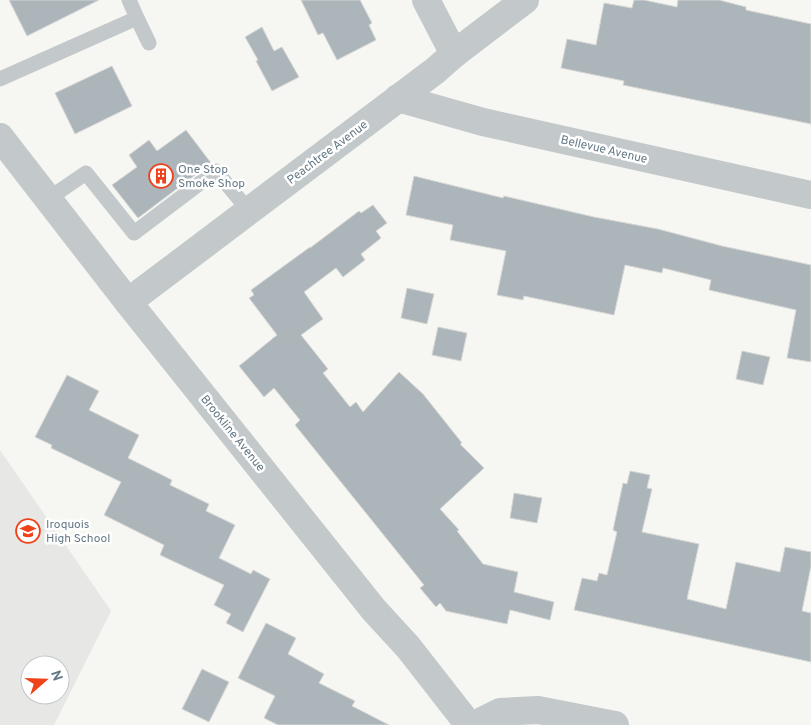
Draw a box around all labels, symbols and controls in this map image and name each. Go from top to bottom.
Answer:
street label: Peachtree Avenue [284,117,371,188]
street label: Bellevue Avenue [559,132,649,168]
place label: One Stop Smoke Shop [178,162,245,192]
building icon: One Stop Smoke Shop [148,163,174,189]
street label: Brookline Avenue [196,392,268,475]
place label: Iroquois High School [46,517,110,547]
school or university icon: Iroquois High School [15,518,41,544]
north arrow [20,655,70,705]
text: N [46,668,66,684]

